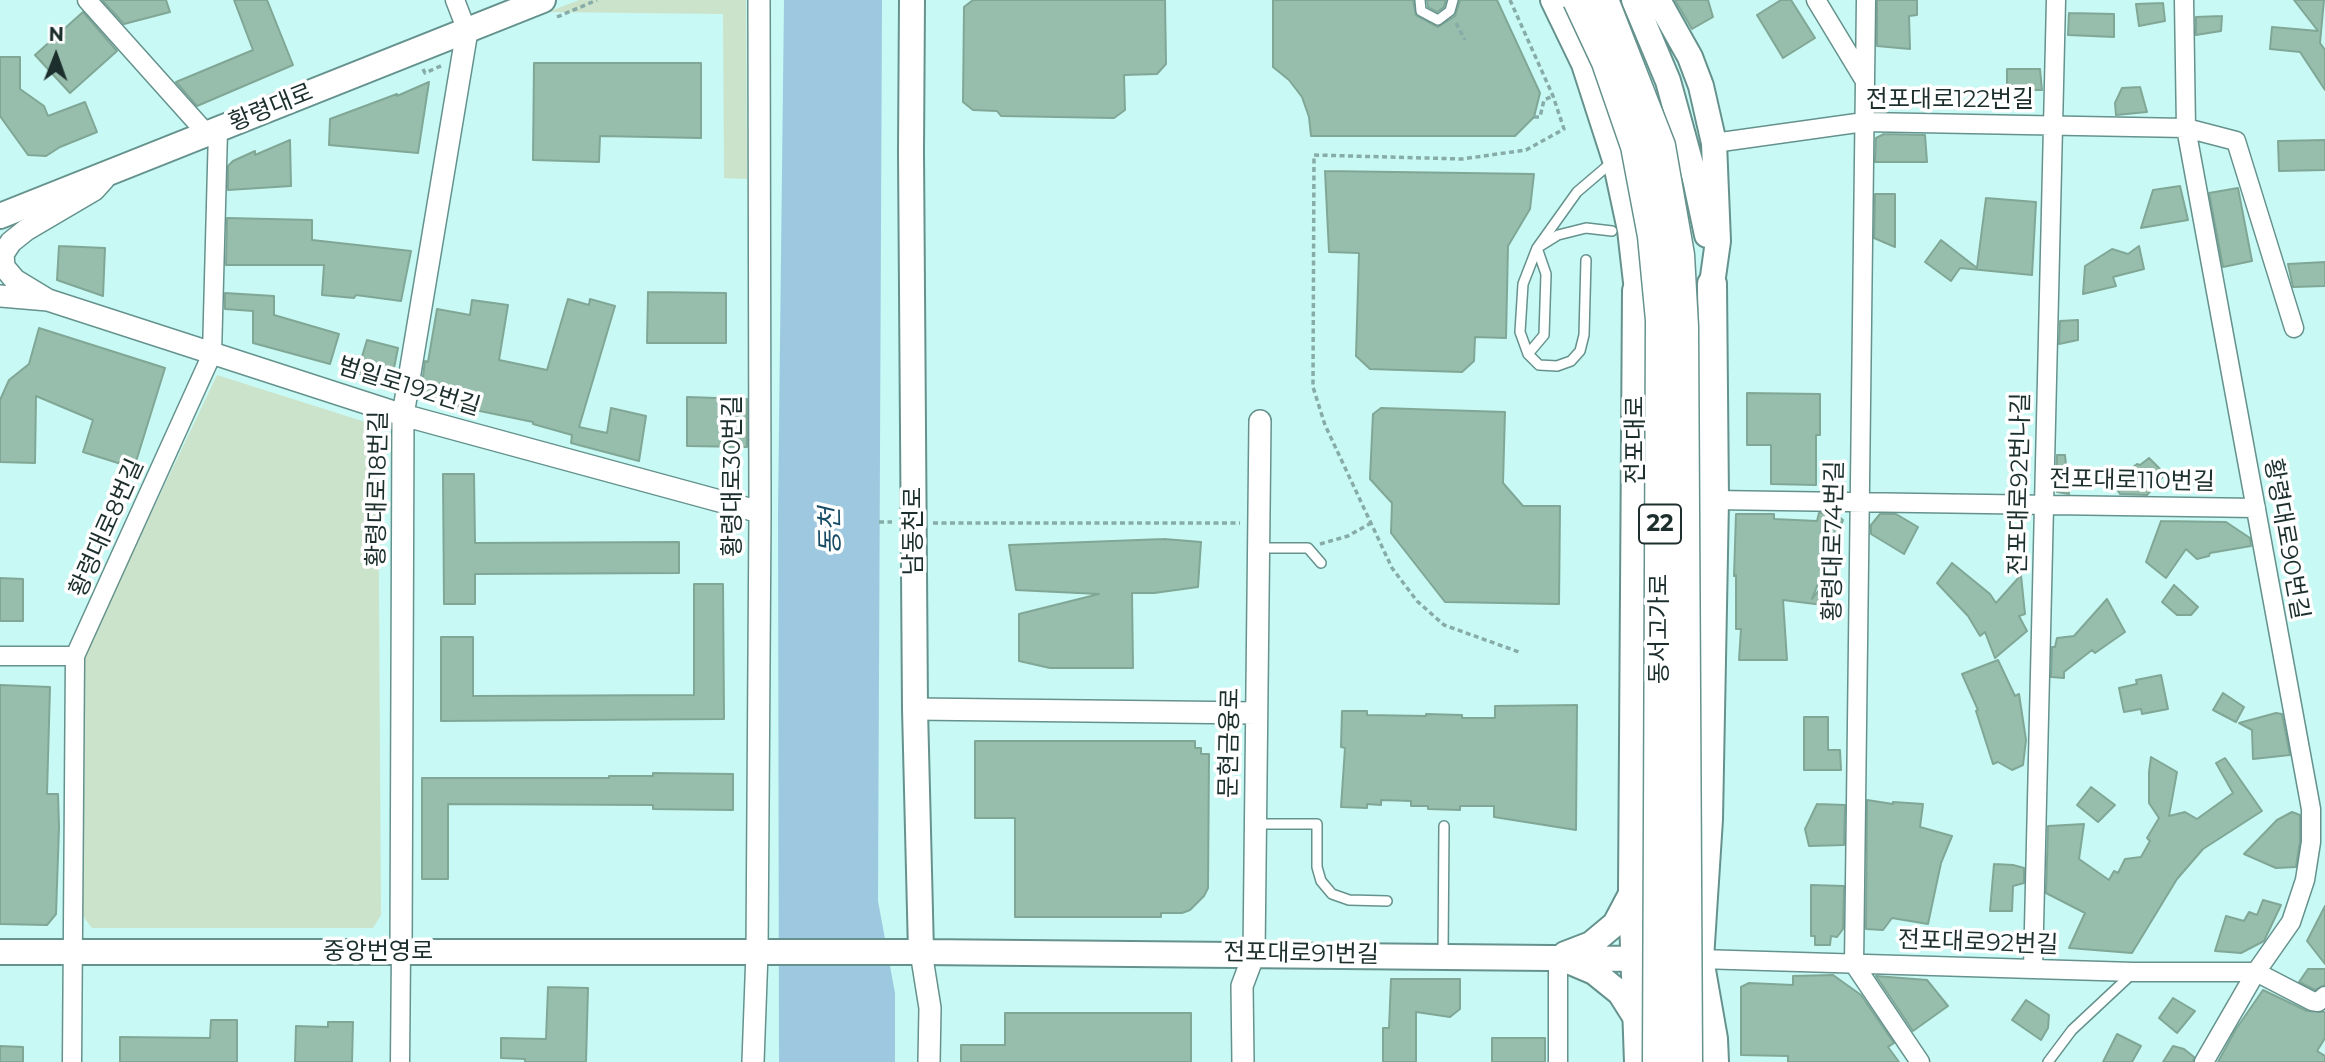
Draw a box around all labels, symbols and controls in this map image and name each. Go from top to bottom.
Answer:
north arrow [21,21,91,91]
text: N [48,23,64,46]
street label: 황령대로 [225,78,317,138]
street label: 전포대로122번길 [1866,86,2034,114]
street label: 범일로192번길 [334,352,484,422]
street label: 전포대로92번나길 [2004,392,2036,576]
street label: 황령대로30번길 [719,395,747,557]
street label: 전포대로 [1622,396,1650,484]
street label: 황령대로18번길 [362,411,394,567]
street label: 황령대로8번길 [64,455,150,601]
street label: 황령대로90번길 [2258,456,2314,622]
street label: 황령대로74번길 [1818,460,1850,622]
street label: 전포대로110번길 [2049,465,2215,497]
street label: 남동천로 [900,487,928,575]
road number: 22 [1639,504,1681,544]
water label: 동천 [815,507,847,555]
street label: 동서고가로 [1646,574,1674,684]
street label: 문현금융로 [1215,688,1245,798]
street label: 전포대로92번길 [1897,926,2059,960]
street label: 중앙번영로 [323,938,433,966]
street label: 전포대로91번길 [1223,938,1379,970]

